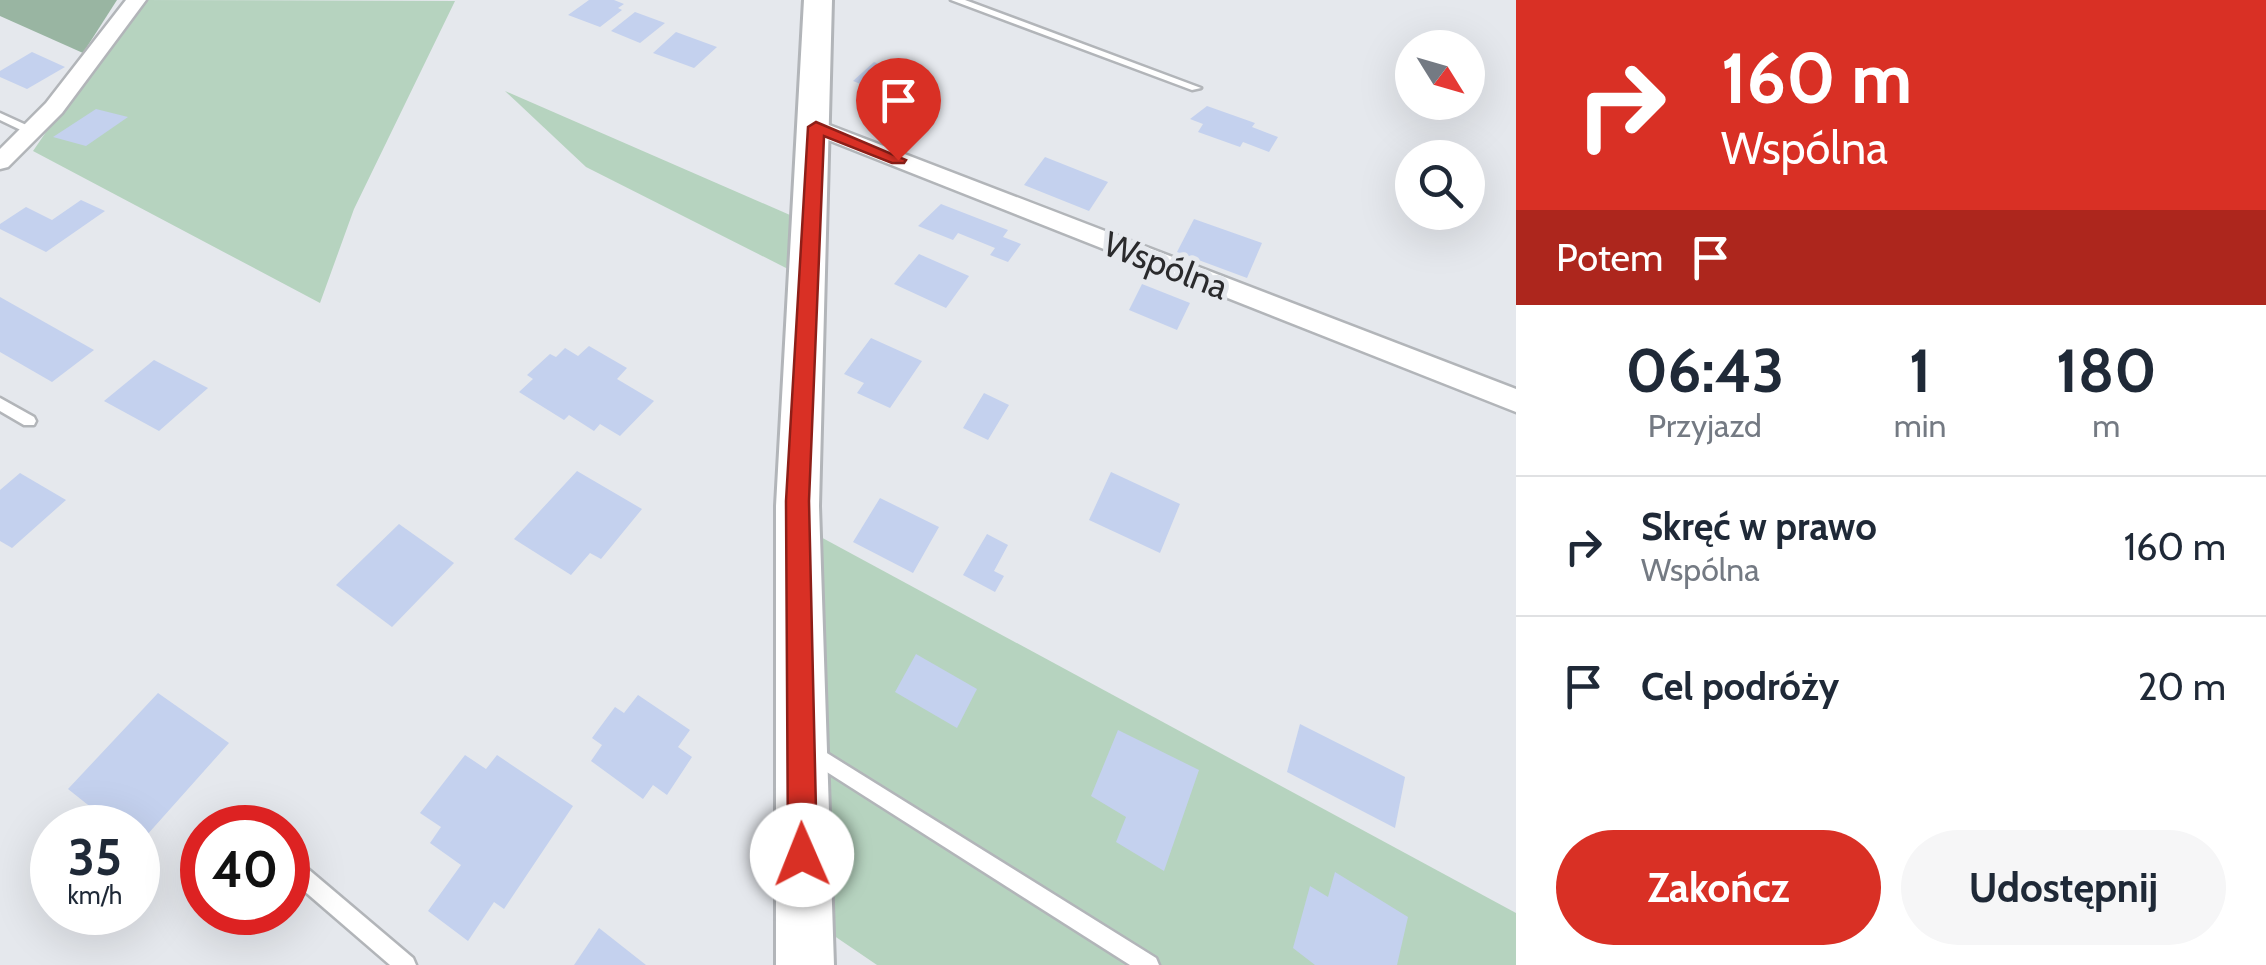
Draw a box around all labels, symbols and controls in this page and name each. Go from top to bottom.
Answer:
north arrow [1395,30,1485,120]
map controls [1395,30,1485,230]
text: 160 m [1721,35,1912,121]
icon: right [1556,40,1686,170]
pin [856,58,941,161]
icon: arrive [871,73,926,128]
text: Wspólna [1721,121,1888,175]
button: search [1395,140,1485,230]
street label: Wspólna [1098,222,1234,308]
icon: arrive [1683,230,1738,285]
text: Potem [1556,234,1663,281]
text: 06:43 [1625,334,1784,407]
text: 1 [1909,334,1931,407]
text: 180 [2056,334,2157,407]
text: Przyjazd [1648,406,1762,445]
text: min [1894,406,1947,445]
text: m [2092,406,2120,445]
text: Skręć w prawo [1641,503,1877,550]
icon: right [1556,519,1611,574]
text: 160 m [2124,523,2226,570]
text: Wspólna [1641,550,1760,589]
icon: arrive [1556,659,1611,714]
text: Cel podróży [1641,663,1839,710]
text: 20 m [2138,663,2226,710]
position arrow [750,803,854,907]
speed limit sign: 40 [180,805,310,935]
text: 35 [68,827,122,888]
button: Zakończ [1556,830,1881,945]
button: Udostępnij [1901,830,2226,945]
text: km/h [68,880,122,910]

